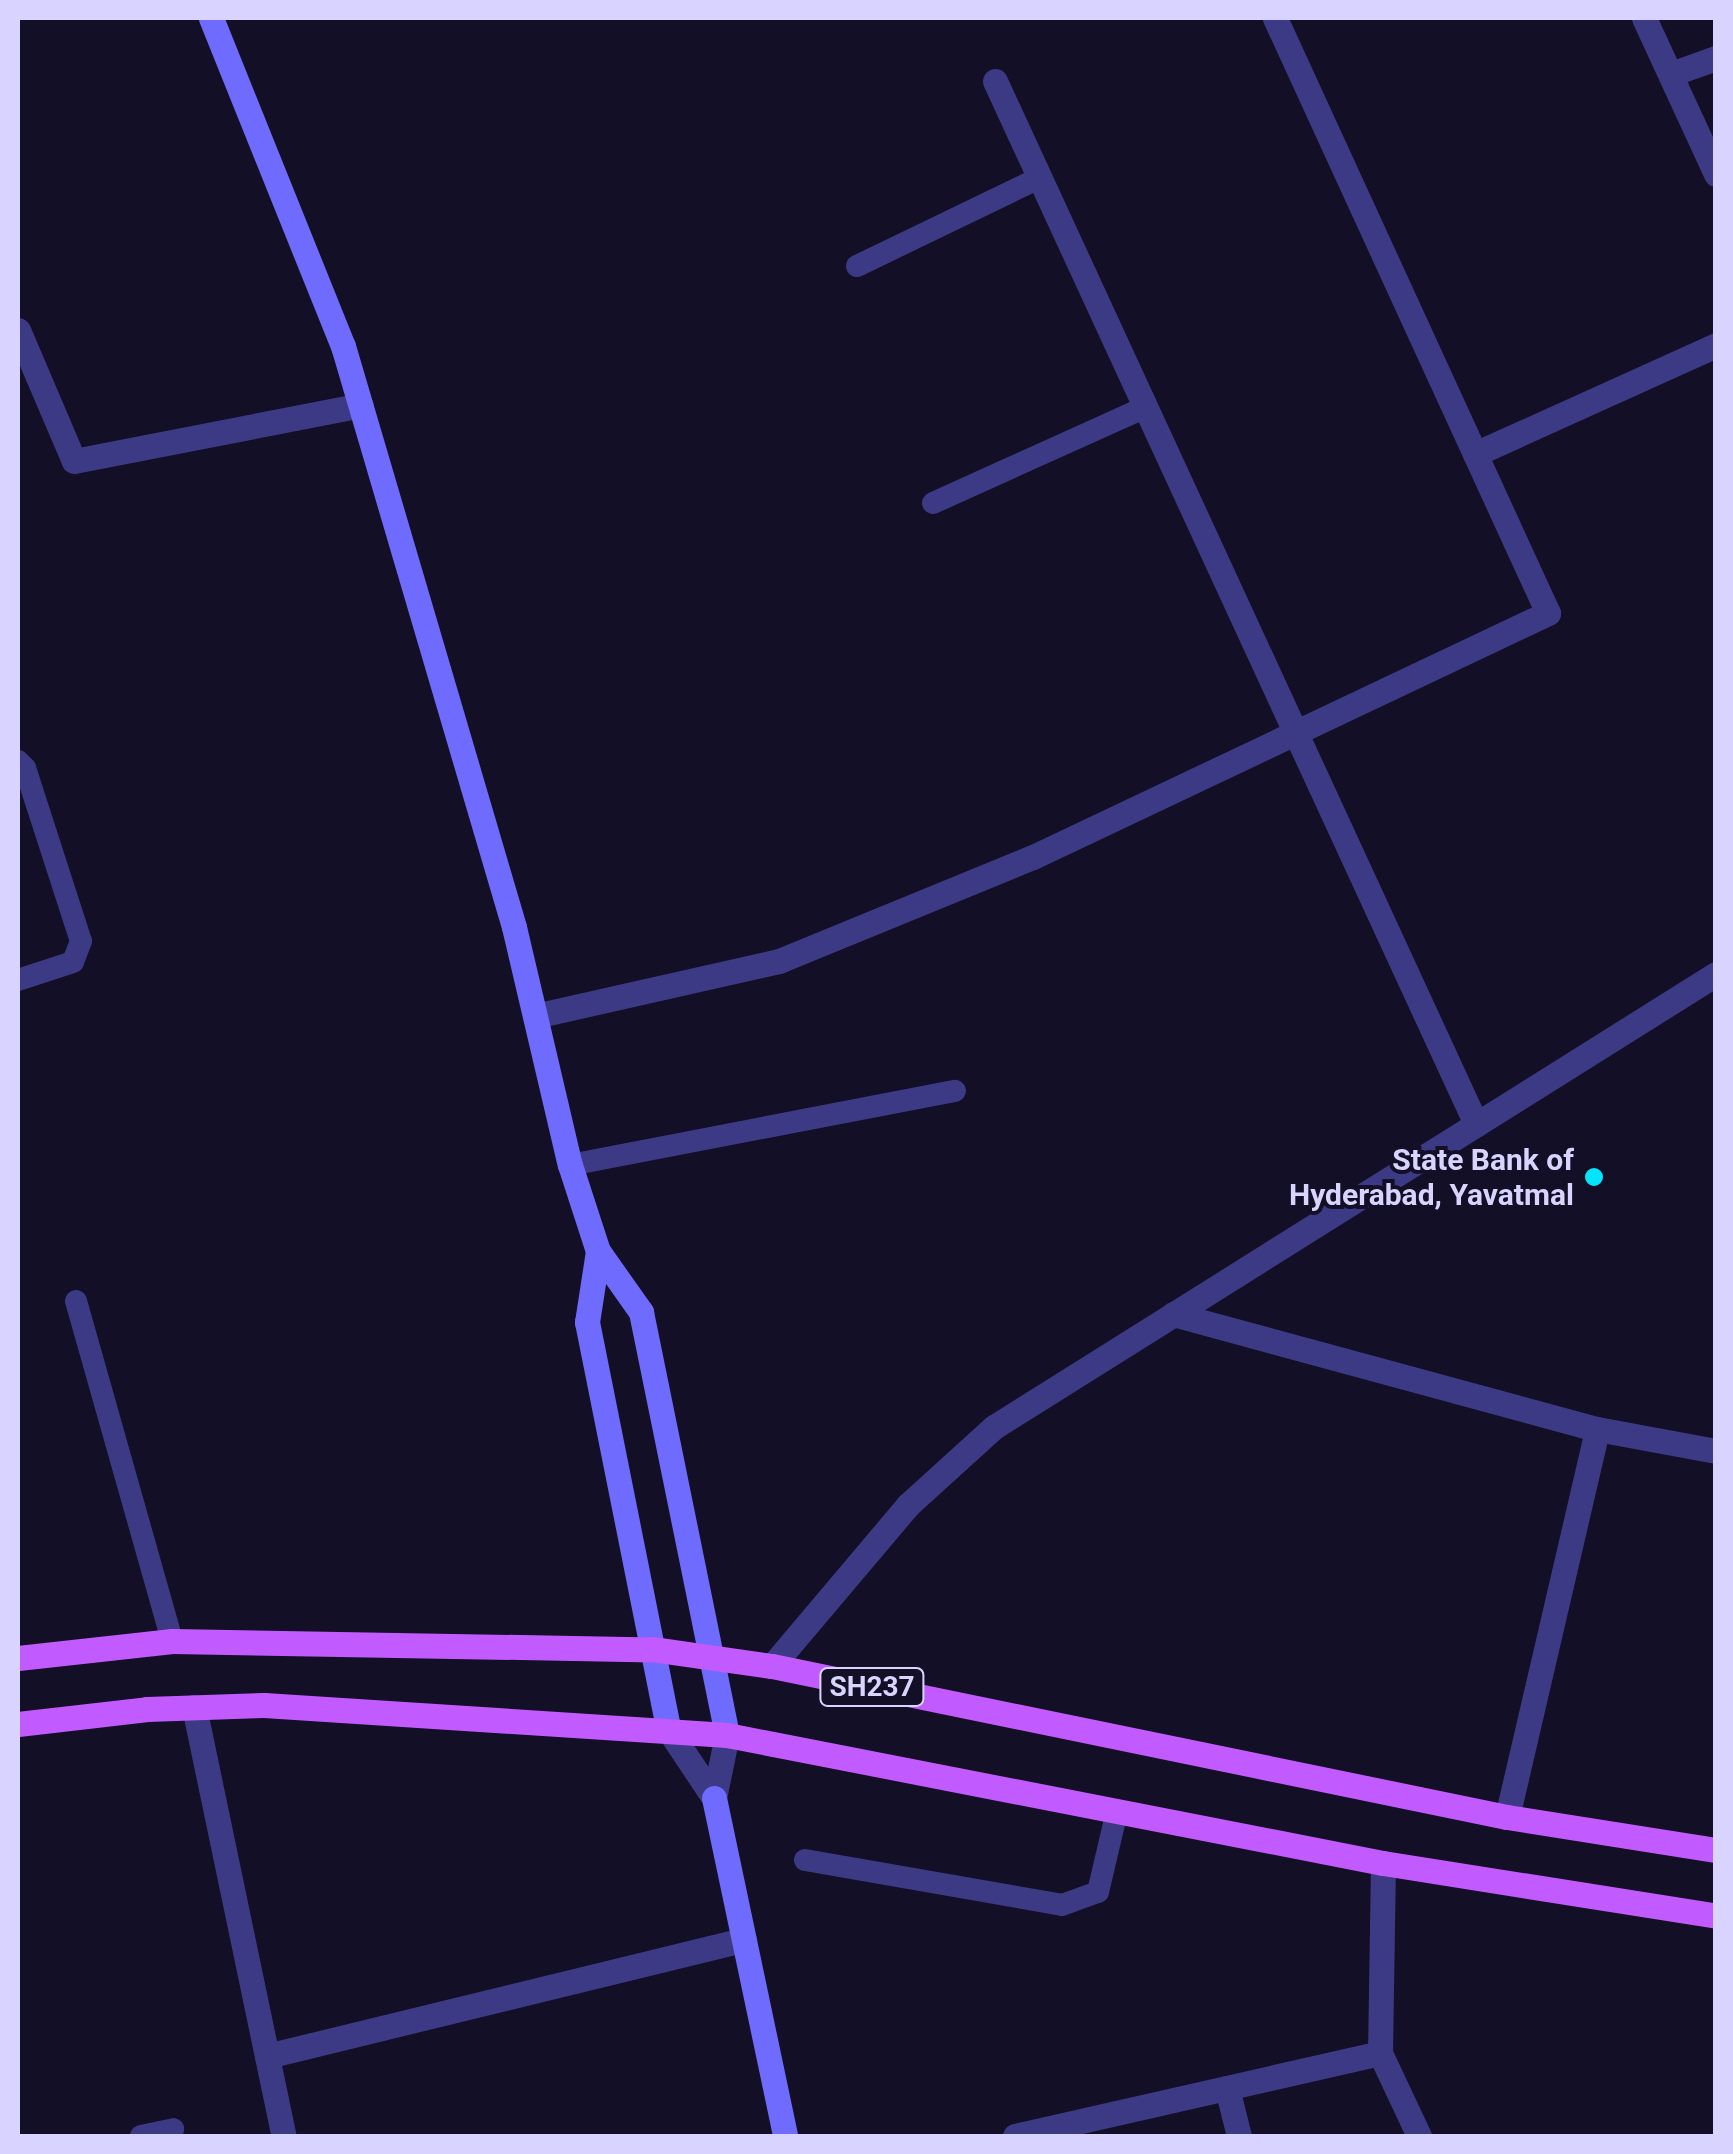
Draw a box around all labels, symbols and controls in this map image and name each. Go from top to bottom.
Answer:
place label: State Bank of Hyderabad, Yavatmal [1289,1142,1574,1212]
marker: State Bank of Hyderabad, Yavatmal [1583,1166,1605,1188]
road number: SH237 [817,1664,927,1710]

